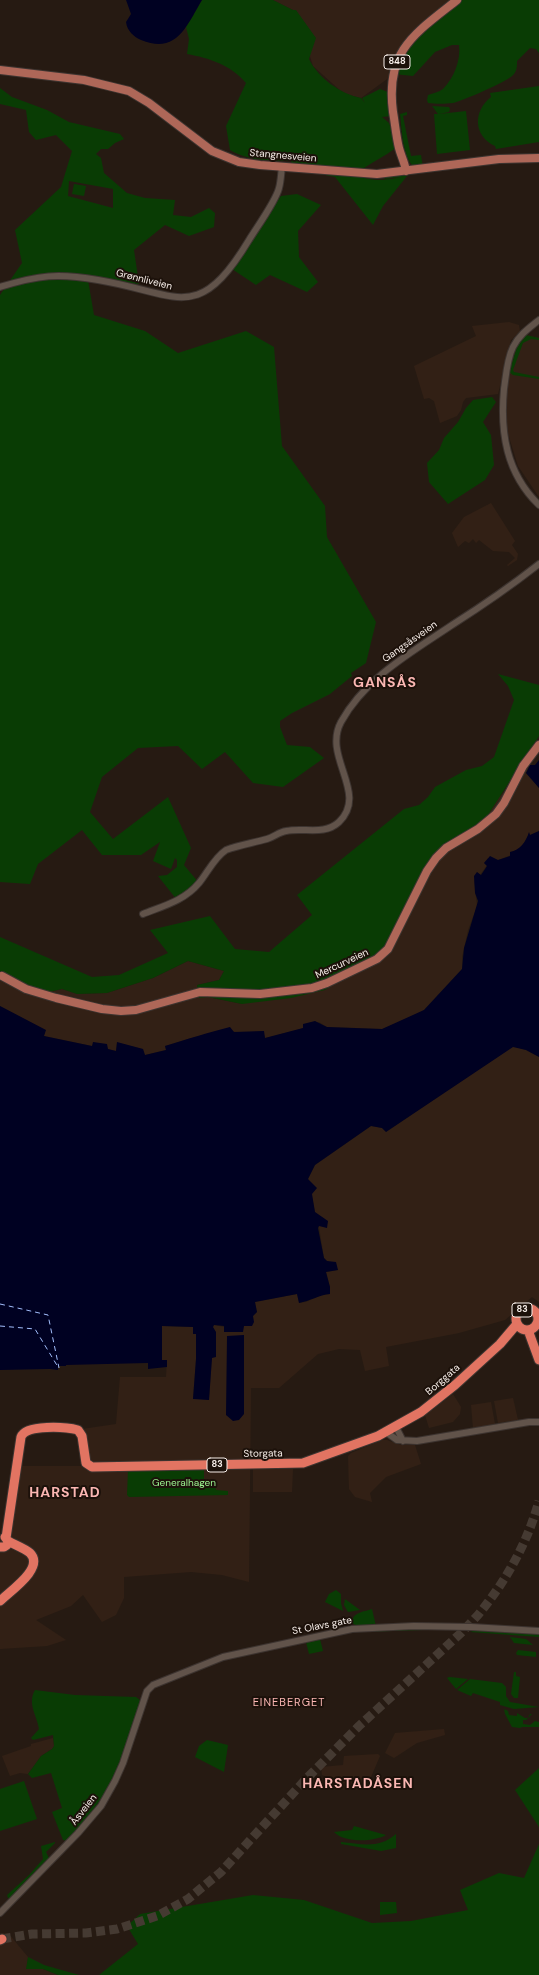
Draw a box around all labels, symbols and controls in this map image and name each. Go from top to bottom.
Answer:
road number: 848 [384,55,410,69]
street label: Stangnesveien [249,147,317,165]
street label: Grønnliveien [115,267,173,293]
street label: Gangsåsveien [380,619,440,665]
district label: GANSÅS [353,675,417,691]
street label: Mercurveien [314,946,370,982]
road number: 83 [512,1303,532,1317]
street label: Borggata [423,1362,463,1398]
street label: Storgata [243,1448,283,1460]
road number: 83 [207,1458,227,1472]
park label: Generalhagen [152,1477,216,1489]
district label: HARSTAD [29,1485,101,1501]
street label: St Olavs gate [291,1614,353,1638]
district label: EINEBERGET [253,1696,325,1710]
district label: HARSTADÅSEN [302,1776,414,1792]
street label: Åsveien [68,1792,100,1828]

